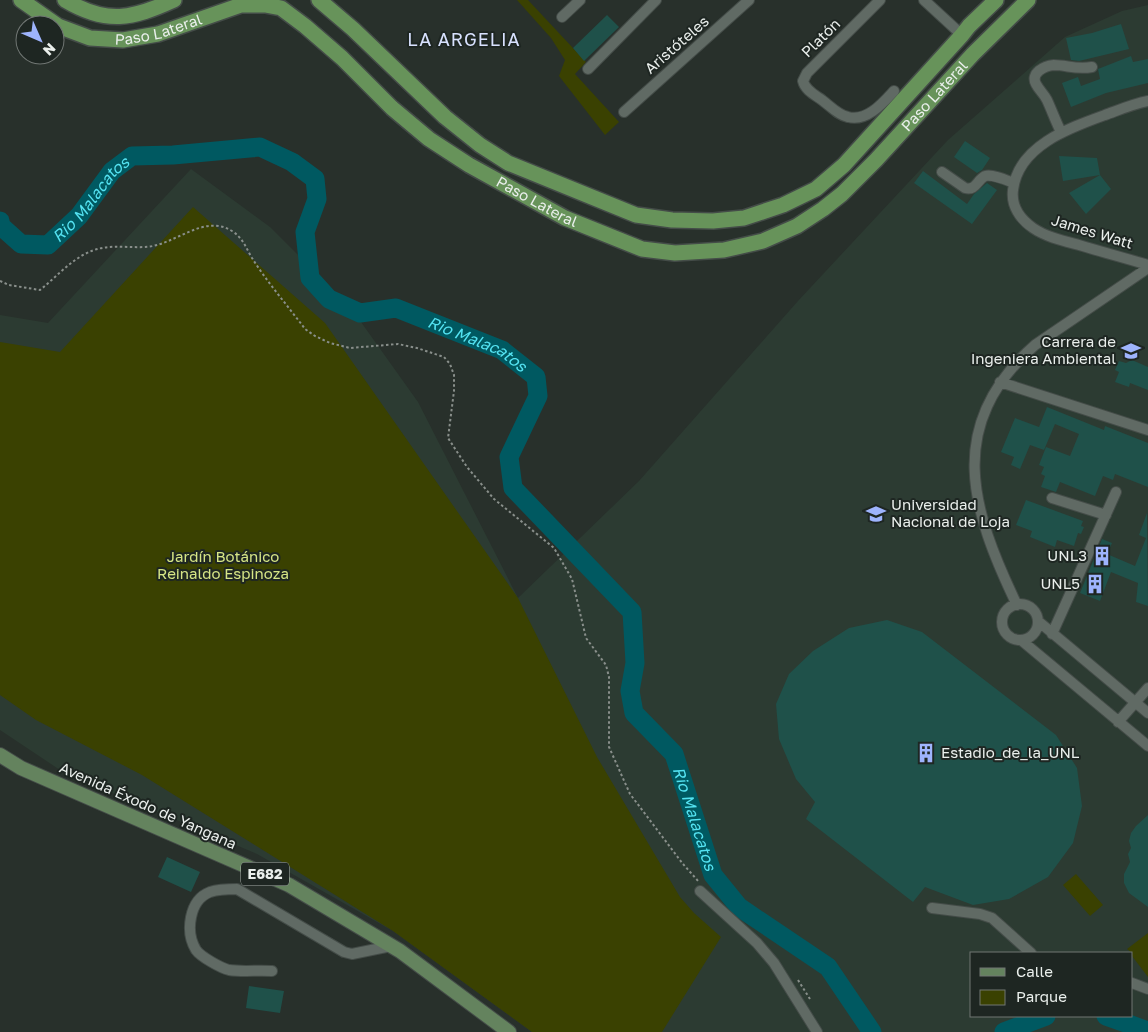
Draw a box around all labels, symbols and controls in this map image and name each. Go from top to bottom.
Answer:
street label: Paso Lateral [114,9,204,48]
street label: Aristóteles [641,12,712,77]
street label: Platón [797,14,843,60]
north arrow [15,15,65,65]
district label: LA ARGELIA [407,28,521,50]
text: N [40,40,59,59]
street label: Paso Lateral [897,56,971,135]
water label: Rio Malacatos [48,151,134,246]
street label: Paso Lateral [493,172,580,230]
street label: James Watt [1049,210,1135,252]
water label: Rio Malacatos [425,312,532,377]
place label: Carrera de Ingeniera Ambiental [971,332,1116,367]
school or university icon: Carrera de Ingeniera Ambiental [1120,340,1142,362]
place label: Universidad Nacional de Loja [891,495,1010,530]
school or university icon: Universidad Nacional de Loja [865,503,887,525]
building icon: UNL3 [1091,545,1113,567]
place label: UNL3 [1047,546,1087,564]
park label: Jardín Botánico Reinaldo Espinoza [157,547,289,582]
building icon: UNL5 [1084,573,1106,595]
place label: UNL5 [1040,574,1080,592]
building icon: Estadio_de_la_UNL [915,742,937,764]
place label: Estadio_de_la_UNL [941,743,1080,761]
street label: Avenida Éxodo de Yangana [57,758,240,852]
water label: Rio Malacatos [669,764,721,874]
road number: E682 [241,862,289,886]
legend [970,952,1133,1017]
text: Calle [1016,962,1053,980]
text: Parque [1016,987,1067,1005]

